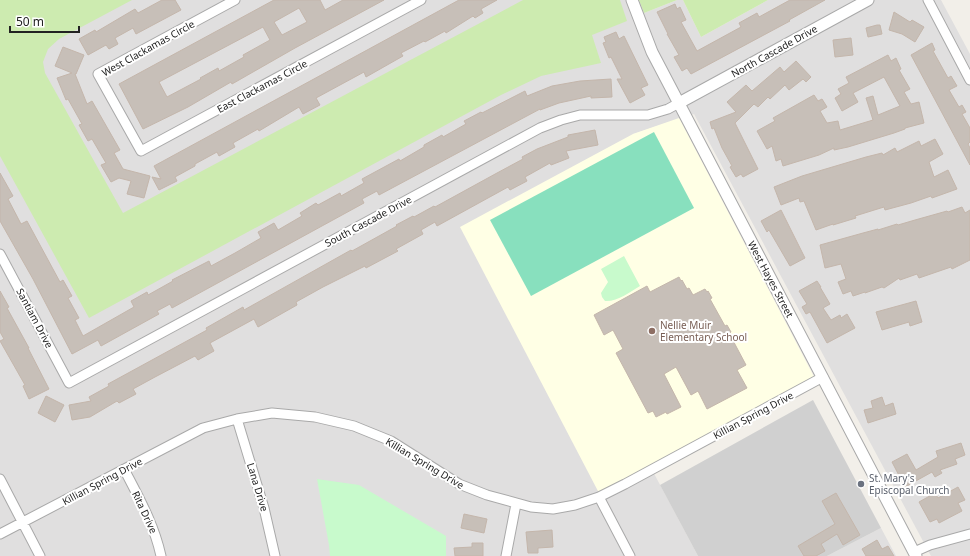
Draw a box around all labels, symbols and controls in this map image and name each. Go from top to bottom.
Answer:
scale bar [10,8,79,34]
text: 50 m [16,13,44,30]
street label: West Clackamas Circle [99,16,197,79]
street label: North Cascade Drive [728,21,820,80]
street label: East Clackamas Circle [214,56,310,116]
street label: South Cascade Drive [322,192,414,250]
street label: West Hayes Street [745,238,797,320]
street label: Santiam Drive [13,286,57,351]
place label: Nellie Muir Elementary School [660,318,747,344]
marker: Nellie Muir Elementary School [647,326,657,336]
street label: Killian Spring Drive [710,388,796,442]
street label: Killian Spring Drive [383,434,467,492]
street label: Killian Spring Drive [59,454,145,508]
street label: Lana Drive [244,461,272,513]
place label: St. Mary's Episcopal Church [869,471,949,497]
marker: St. Mary's Episcopal Church [856,479,866,489]
street label: Rita Drive [129,488,161,536]

